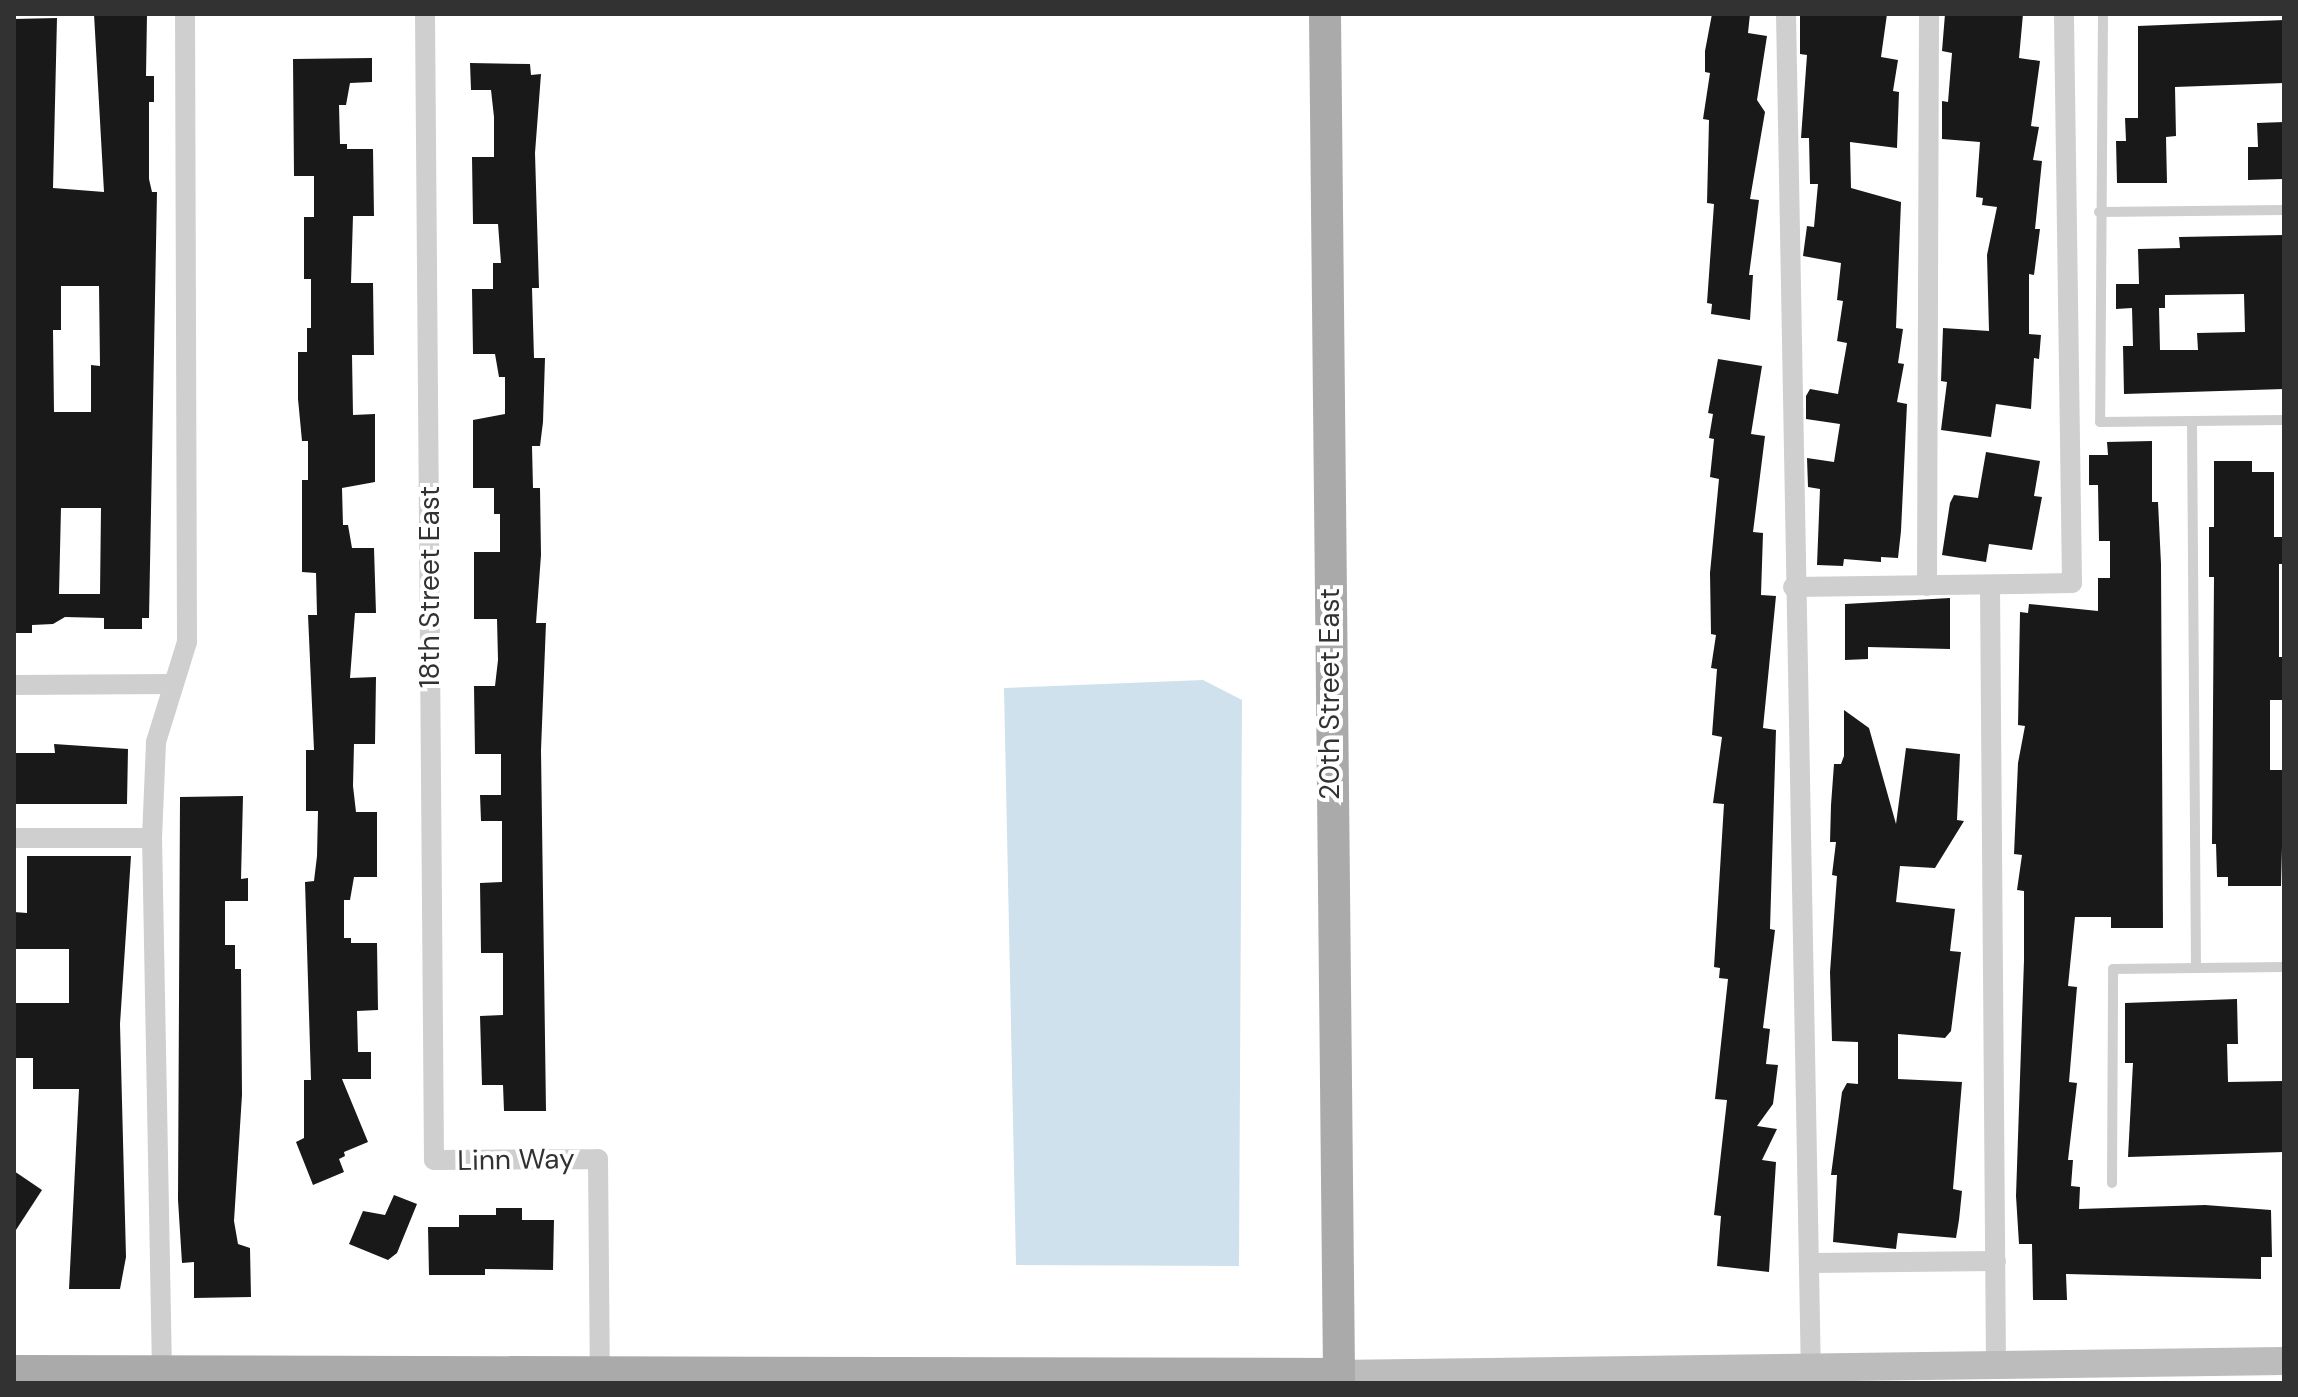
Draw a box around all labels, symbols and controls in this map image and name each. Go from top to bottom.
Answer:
street label: 18th Street East [413,486,447,688]
street label: 20th Street East [1313,588,1347,800]
street label: Linn Way [457,1142,575,1178]

